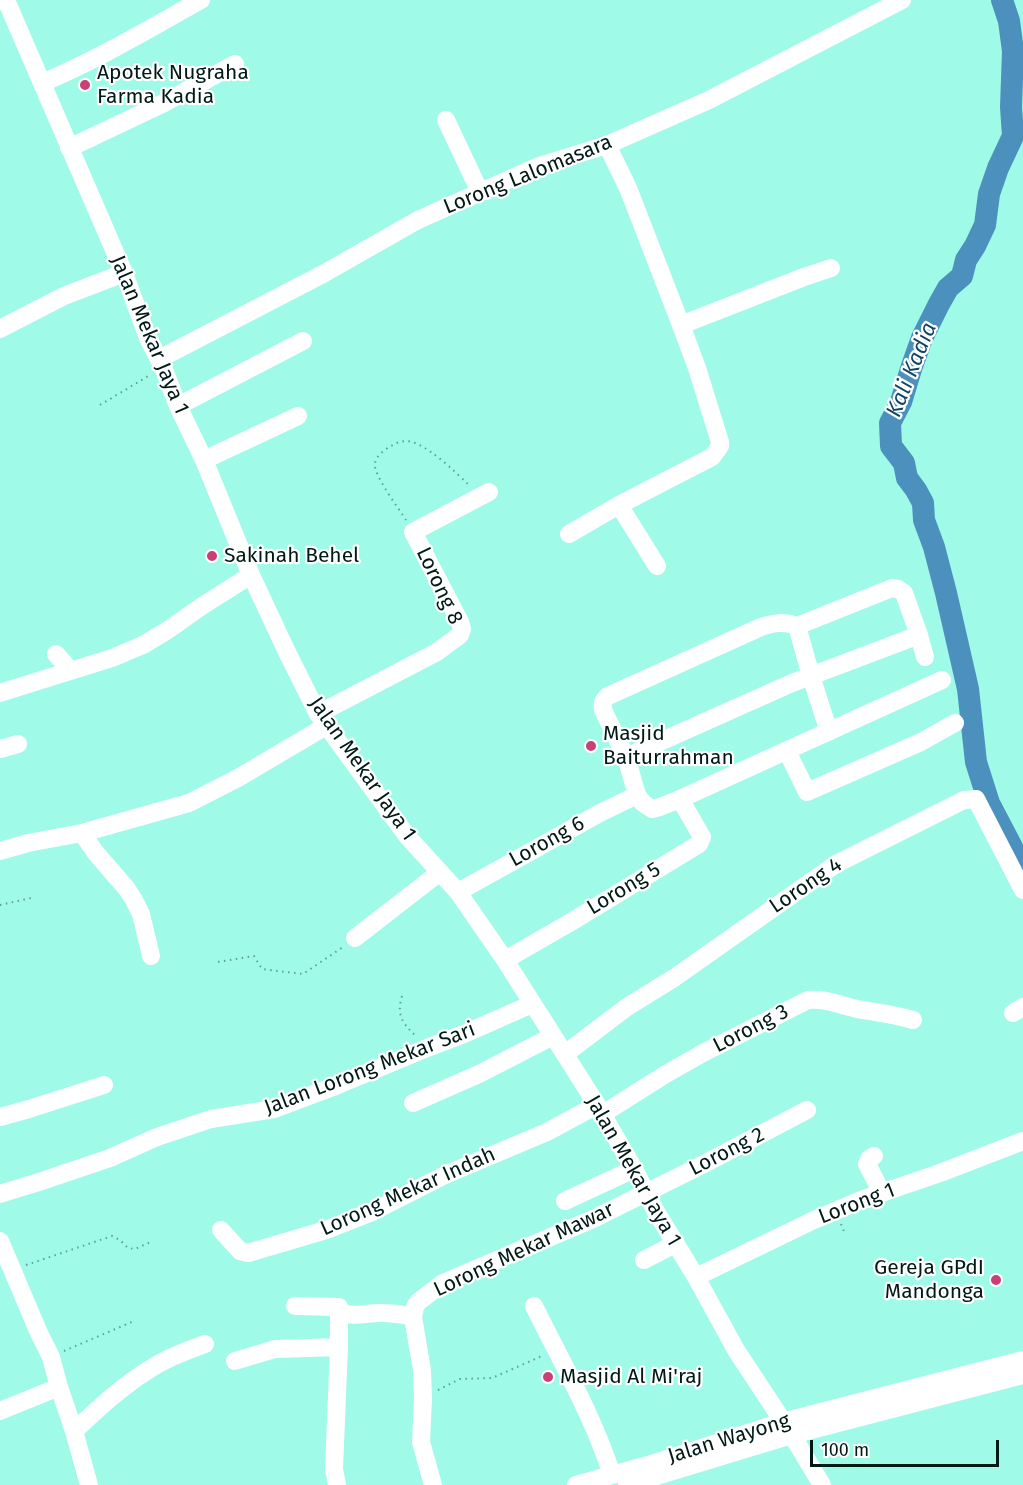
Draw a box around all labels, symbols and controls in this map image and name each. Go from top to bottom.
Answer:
place label: Apotek Nugraha Farma Kadia [97,60,249,110]
marker: Apotek Nugraha Farma Kadia [78,78,92,92]
street label: Lorong Lalomasara [440,130,616,220]
street label: Jalan Mekar Jaya 1 [104,252,194,418]
water label: Kali Kadia [881,319,943,421]
place label: Sakinah Behel [224,543,359,569]
street label: Lorong 8 [410,543,468,629]
marker: Sakinah Behel [205,549,219,563]
street label: Jalan Mekar Jaya 1 [303,692,421,846]
place label: Masjid Baiturrahman [603,721,734,771]
marker: Masjid Baiturrahman [584,739,598,753]
street label: Lorong 6 [505,811,589,873]
street label: Lorong 4 [765,853,847,919]
street label: Lorong 5 [583,857,665,921]
street label: Lorong 3 [709,999,793,1059]
street label: Jalan Lorong Mekar Sari [261,1017,479,1121]
street label: Jalan Mekar Jaya 1 [580,1091,686,1251]
street label: Lorong 2 [685,1122,769,1182]
street label: Lorong Mekar Indah [317,1142,499,1242]
street label: Lorong 1 [815,1178,899,1230]
street label: Lorong Mekar Mawar [430,1197,618,1303]
place label: Gereja GPdI Mandonga [874,1255,984,1305]
marker: Gereja GPdI Mandonga [989,1273,1003,1287]
place label: Masjid Al Mi'raj [560,1364,702,1390]
marker: Masjid Al Mi'raj [541,1370,555,1384]
street label: Jalan Wayong [665,1408,793,1470]
scale bar [813,1428,1002,1466]
text: 100 m [821,1439,869,1461]

